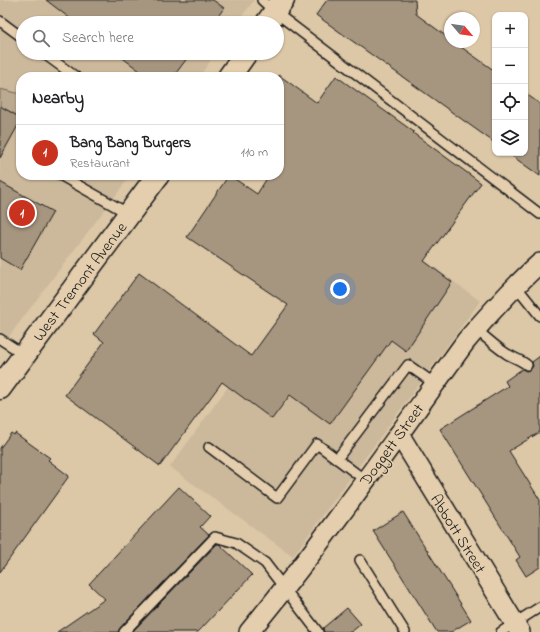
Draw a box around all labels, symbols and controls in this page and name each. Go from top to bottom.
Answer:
north arrow [444,12,480,48]
map controls [492,12,528,156]
button: + [492,12,528,48]
search box [16,16,284,60]
icon: search [30,27,52,49]
text: Search here [62,27,134,49]
button: − [492,48,528,84]
button: locate [492,84,528,120]
text: Nearby [32,86,84,111]
button: layers [492,120,528,156]
text: Bang Bang Burgers [70,132,191,154]
text: 1 [43,143,47,162]
text: 110 m [241,143,268,162]
text: Restaurant [70,154,130,173]
pin: 1 [9,198,35,228]
street label: West Tremont Avenue [28,217,134,347]
your location [330,279,350,299]
street label: Doggett Street [354,399,431,492]
street label: Abbott Street [423,490,492,579]

